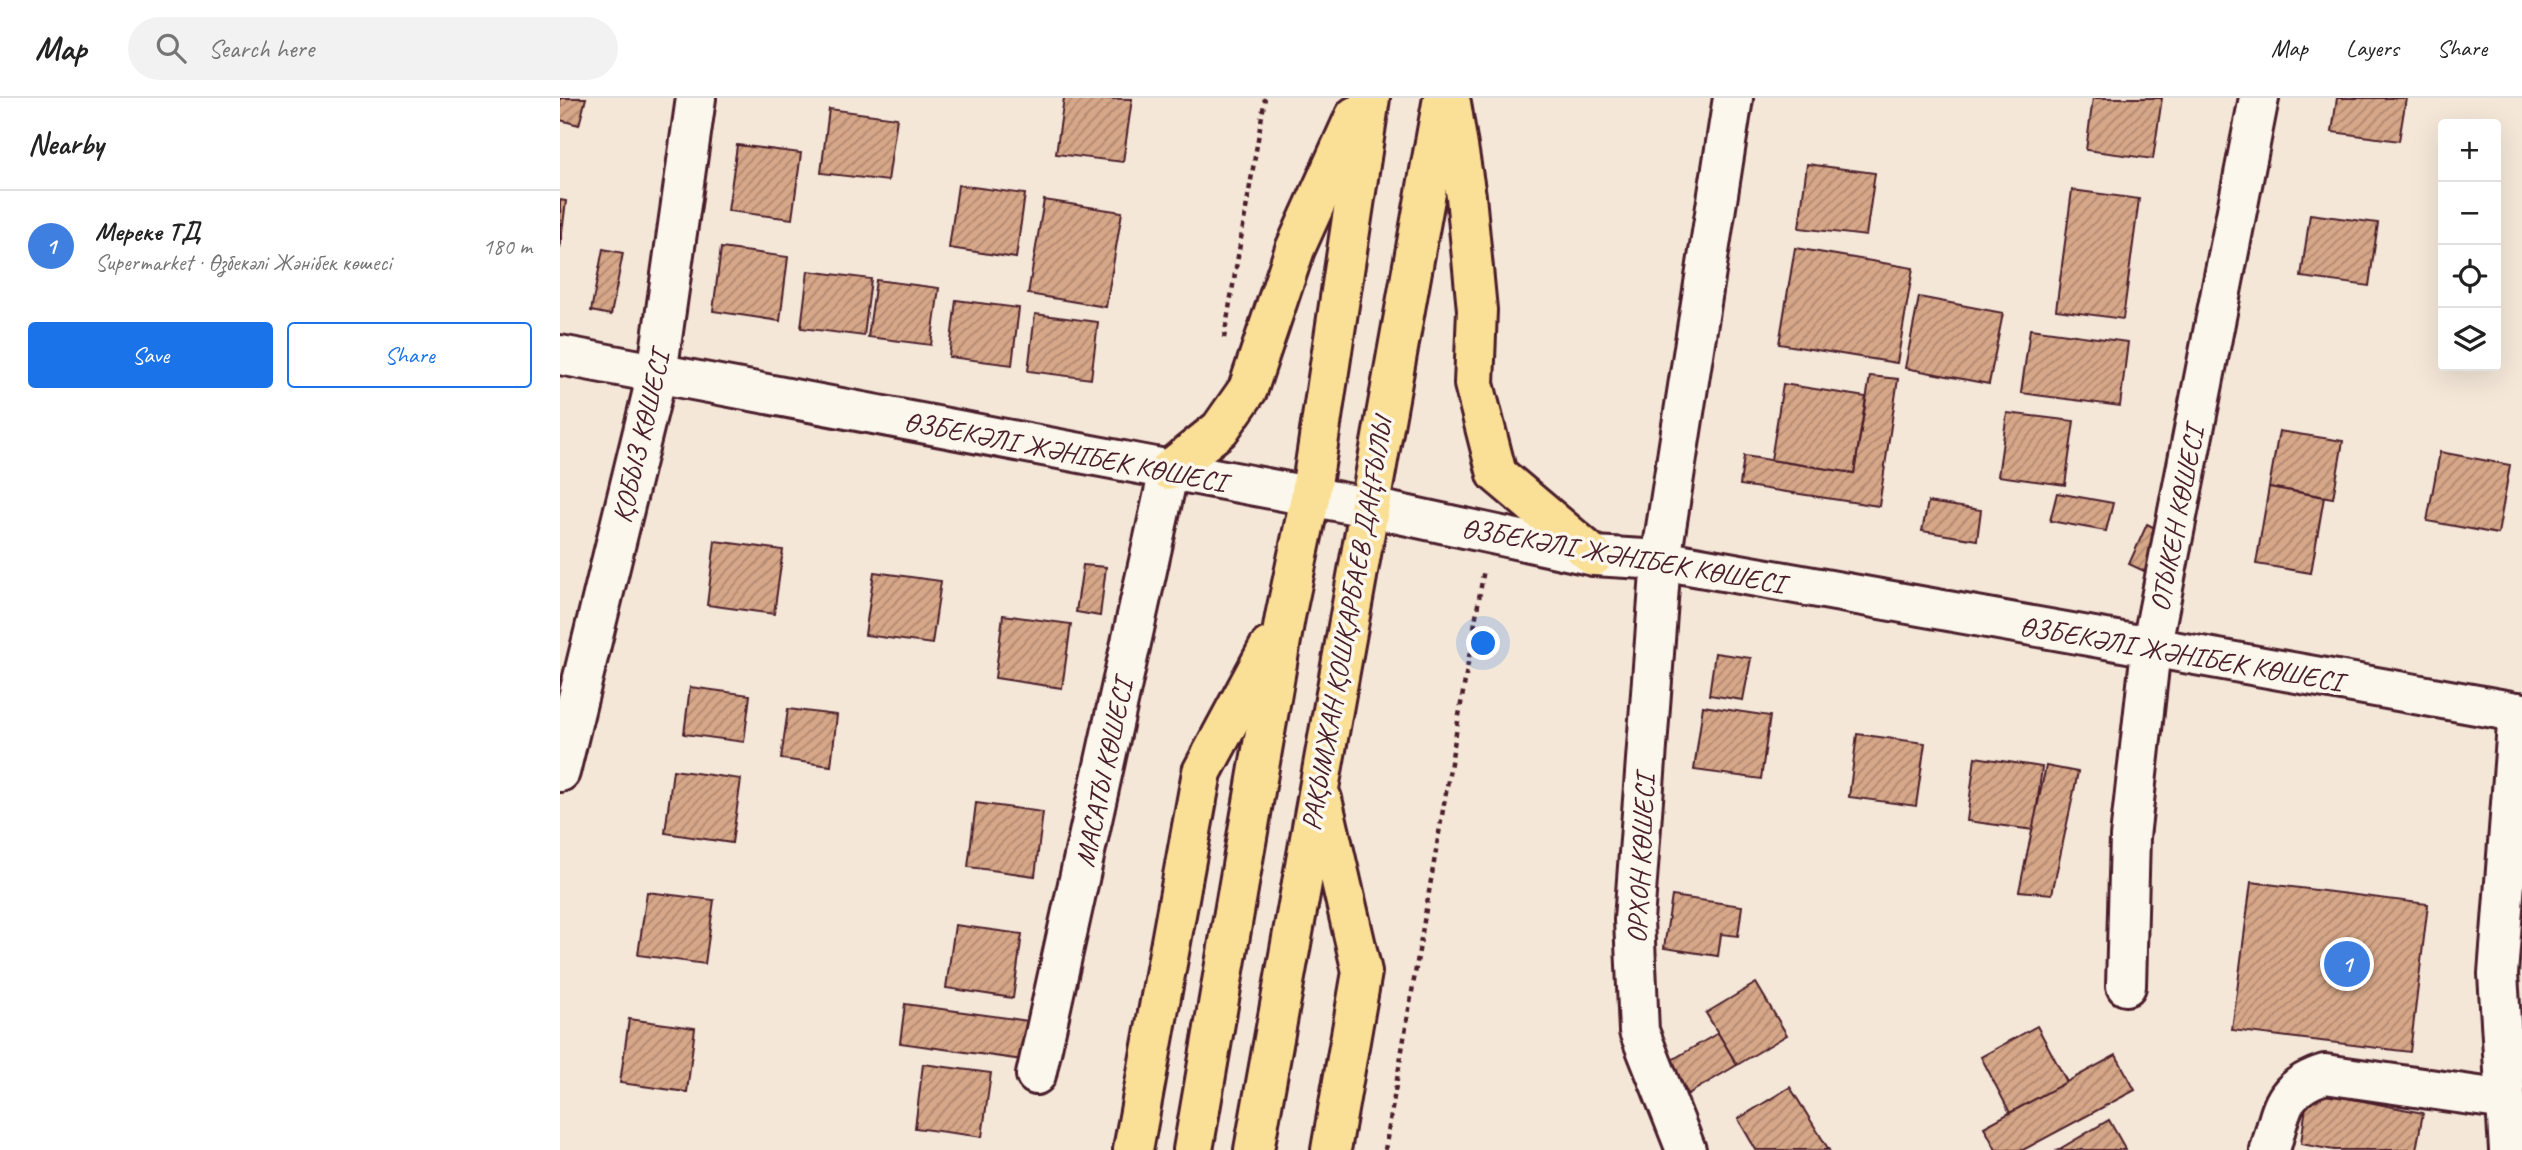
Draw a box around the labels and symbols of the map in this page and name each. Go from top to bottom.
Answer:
street label: ҚОБЫЗ КӨШЕСІ [604,343,678,526]
street label: ӨЗБЕКӘЛІ ЖӘНІБЕК КӨШЕСІ [901,403,1234,501]
street label: РАҚЫМЖАН ҚОШҚАРБАЕВ ДАҢҒЫЛЫ [1293,411,1401,833]
street label: ОТЫКЕН КӨШЕСІ [2141,418,2213,614]
street label: ӨЗБЕКӘЛІ ЖӘНІБЕК КӨШЕСІ [1459,510,1792,602]
street label: ӨЗБЕКӘЛІ ЖӘНІБЕК КӨШЕСІ [2017,608,2350,700]
your location [1466,626,1500,660]
street label: МАСАТЫ КӨШЕСІ [1067,671,1142,870]
street label: ОРХОН КӨШЕСІ [1619,768,1663,944]
pin: 1 [2324,938,2370,990]

